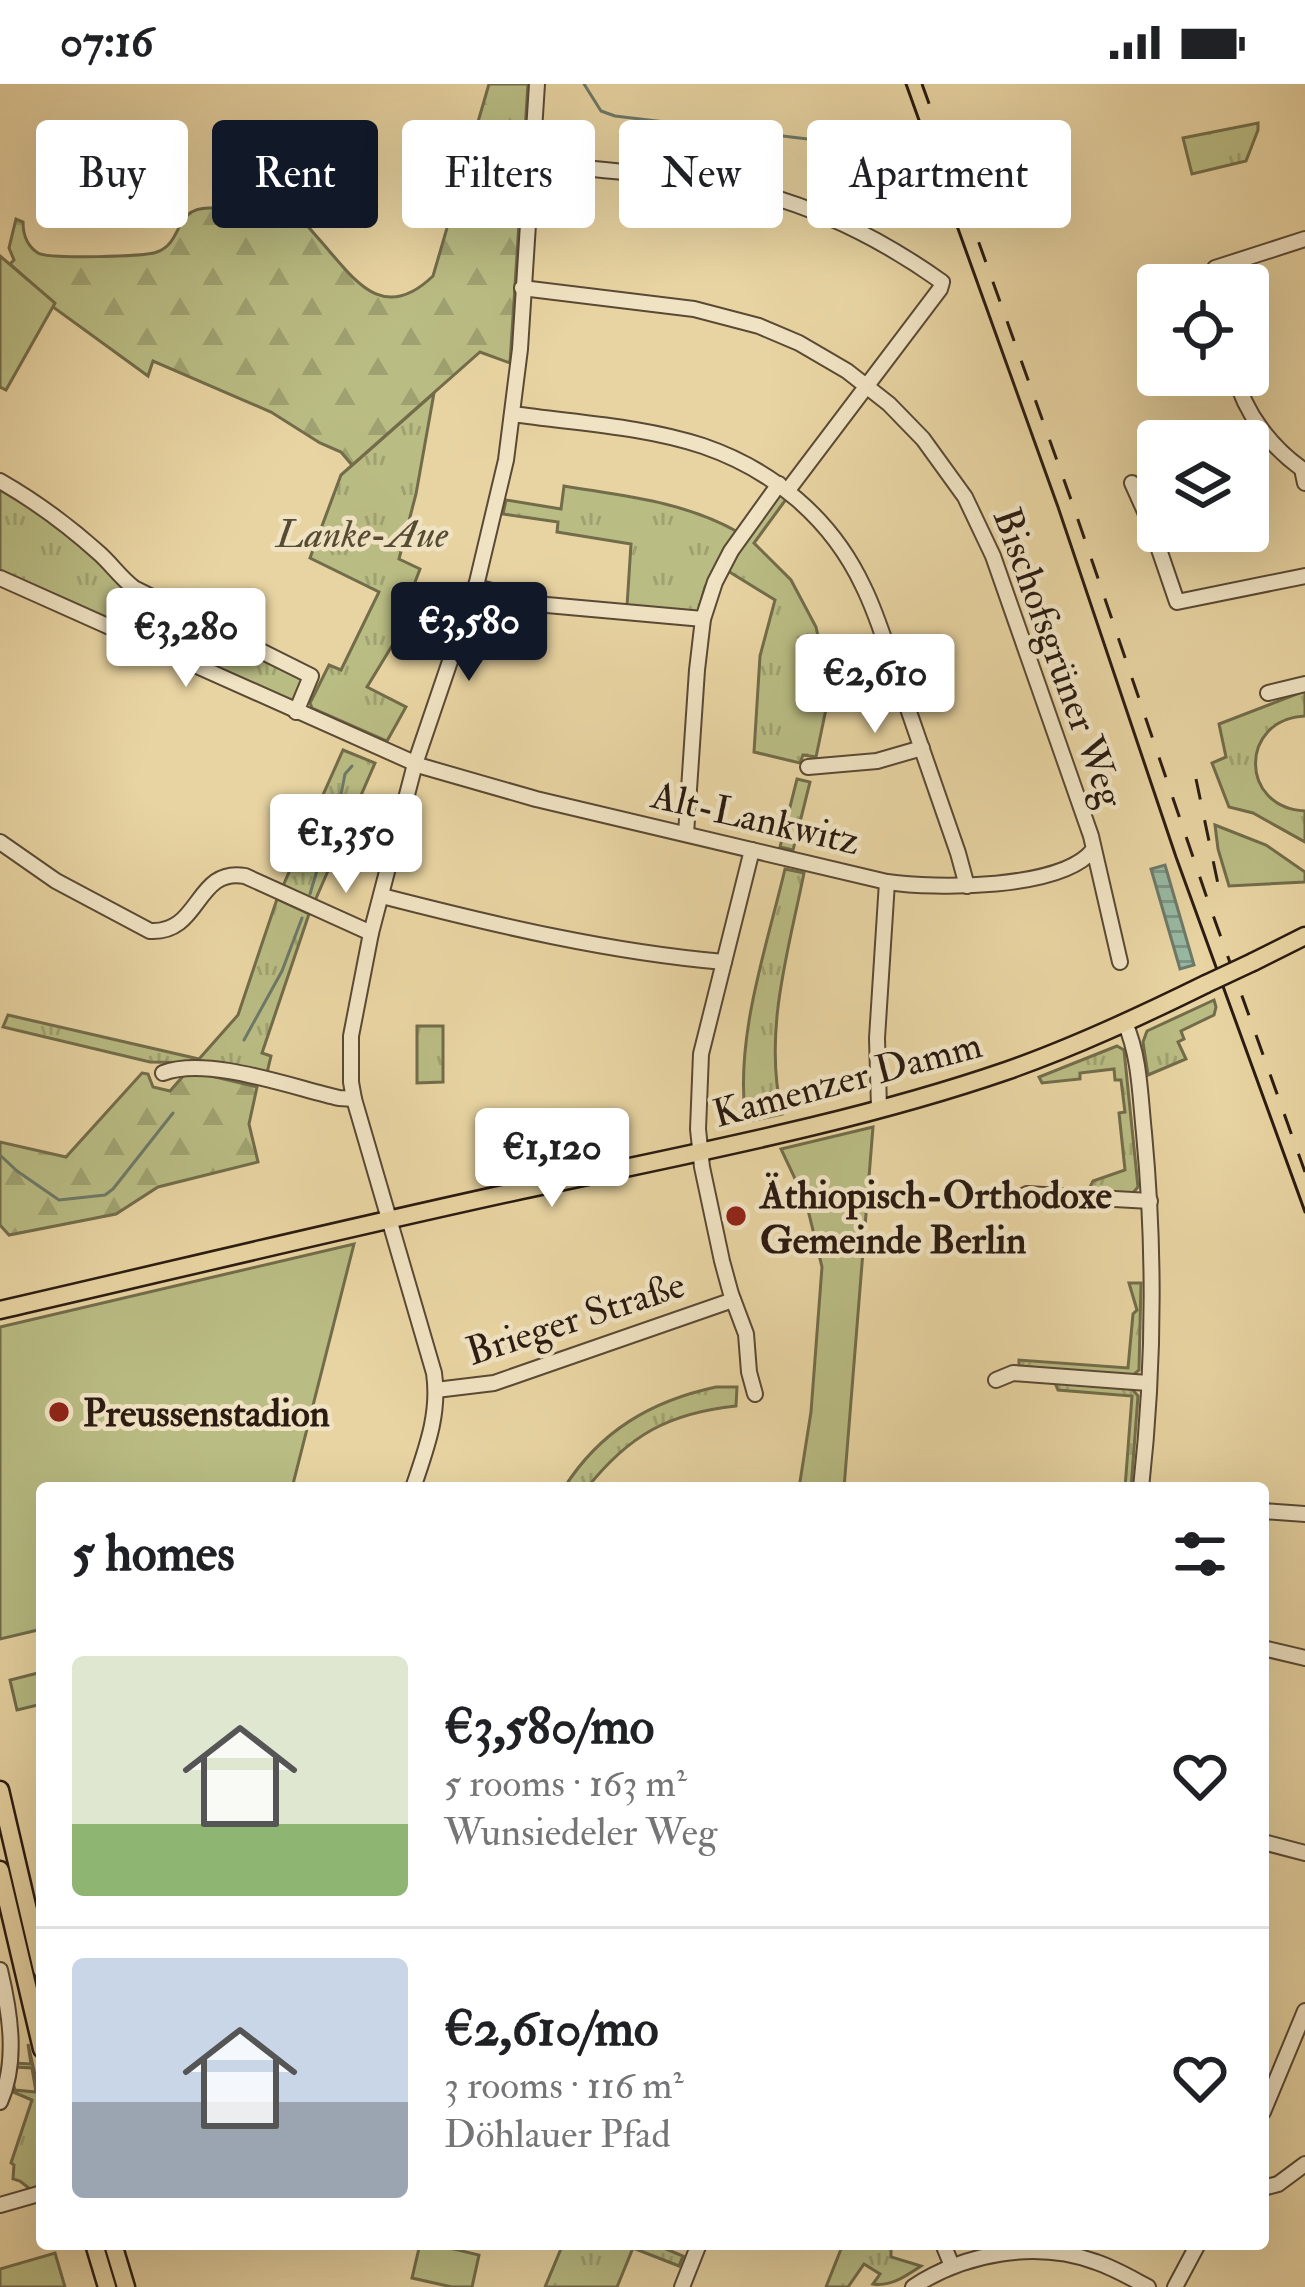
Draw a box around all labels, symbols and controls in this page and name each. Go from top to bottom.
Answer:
text: 07:16 [60,14,153,70]
chip: Buy [36,120,188,228]
chip: Rent [212,120,378,228]
chip: Filters [402,120,595,228]
chip: New [619,120,783,228]
chip: Apartment [807,120,1071,228]
map controls [1137,264,1269,552]
button: locate [1137,264,1269,396]
button: layers [1137,420,1269,552]
street label: Bischofsgrüner Weg [982,501,1136,815]
park label: Lanke-Aue [274,510,449,559]
pin: €3,580 [371,582,567,684]
pin: €3,280 [88,588,284,690]
text: €3,580 [418,596,520,645]
text: €3,280 [133,602,239,651]
pin: €2,610 [777,634,973,736]
text: €2,610 [822,648,928,697]
street label: Alt-Lankwitz [646,771,865,866]
pin: €1,350 [248,794,444,896]
text: €1,350 [297,808,395,857]
street label: Kamenzer Damm [708,1020,987,1139]
pin: €1,120 [454,1108,650,1210]
text: €1,120 [502,1122,602,1171]
place label: Äthiopisch-Orthodoxe Gemeinde Berlin [758,1171,1113,1265]
marker: Äthiopisch-Orthodoxe Gemeinde Berlin [723,1203,749,1229]
street label: Brieger Straße [460,1260,691,1377]
place label: Preussenstadion [83,1389,330,1438]
marker: Preussenstadion [46,1399,72,1425]
icon: filters [1167,1521,1233,1587]
text: 5 homes [72,1522,235,1586]
text: €3,580/mo [444,1695,654,1759]
icon: home [168,1704,312,1848]
icon: heart [1167,1743,1233,1809]
text: 5 rooms · 163 m² [444,1759,687,1808]
text: Wunsiedeler Weg [444,1808,717,1857]
text: €2,610/mo [444,1997,659,2061]
icon: home [168,2006,312,2150]
icon: heart [1167,2045,1233,2111]
text: 3 rooms · 116 m² [444,2061,684,2110]
text: Döhlauer Pfad [444,2110,671,2159]

